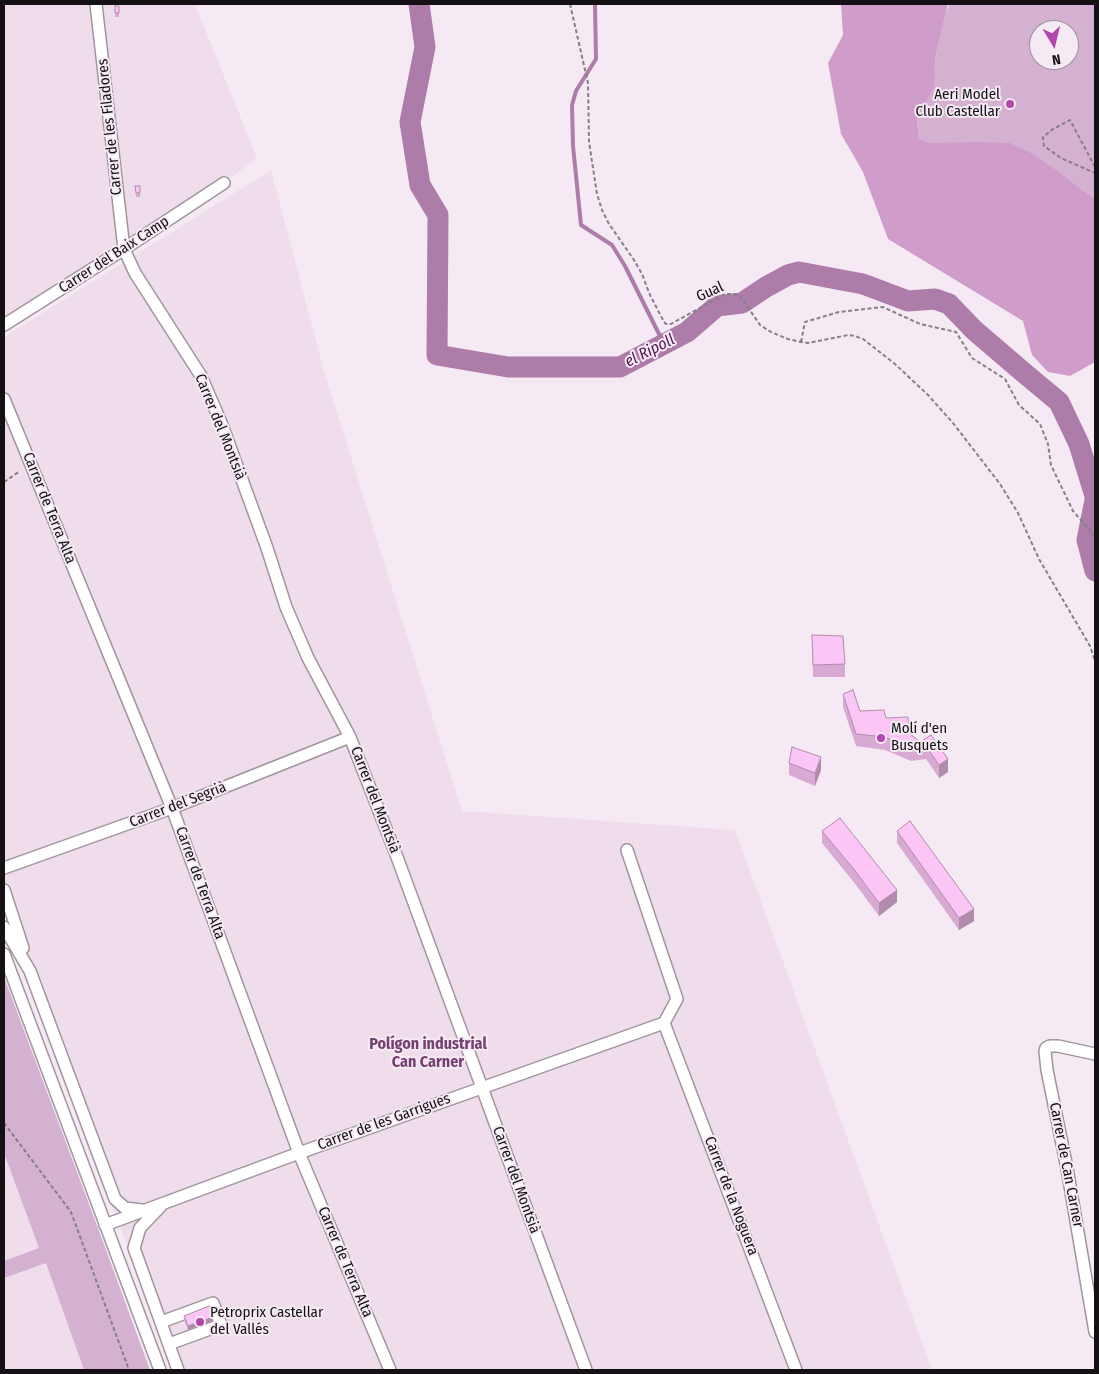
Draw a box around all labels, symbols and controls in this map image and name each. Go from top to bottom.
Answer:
north arrow [1029,20,1079,70]
text: N [1051,50,1062,68]
street label: Carrer de les Filadores [94,58,126,196]
place label: Aeri Model Club Castellar [916,86,1000,121]
marker: Aeri Model Club Castellar [1004,98,1016,110]
street label: Carrer del Baix Camp [56,213,172,297]
street label: Gual [694,278,726,306]
water label: el Ripoll [622,330,678,372]
street label: Carrer del Montsià [191,371,249,483]
street label: Carrer de Terra Alta [18,450,80,566]
place label: Molí d'en Busquets [891,720,948,755]
marker: Molí d'en Busquets [875,732,887,744]
street label: Carrer del Montsià [346,744,404,856]
street label: Carrer del Segrià [127,778,229,832]
street label: Carrer de Terra Alta [171,824,229,942]
district label: Polígon industrial Can Carner [369,1035,487,1073]
street label: Carrer de les Garrigues [315,1090,453,1154]
street label: Carrer de Can Carner [1045,1101,1087,1229]
street label: Carrer del Montsià [488,1124,544,1236]
street label: Carrer de la Noguera [700,1134,762,1258]
street label: Carrer de Terra Alta [314,1204,376,1320]
place label: Petroprix Castellar del Vallés [210,1304,323,1339]
marker: Petroprix Castellar del Vallés [194,1316,206,1328]

